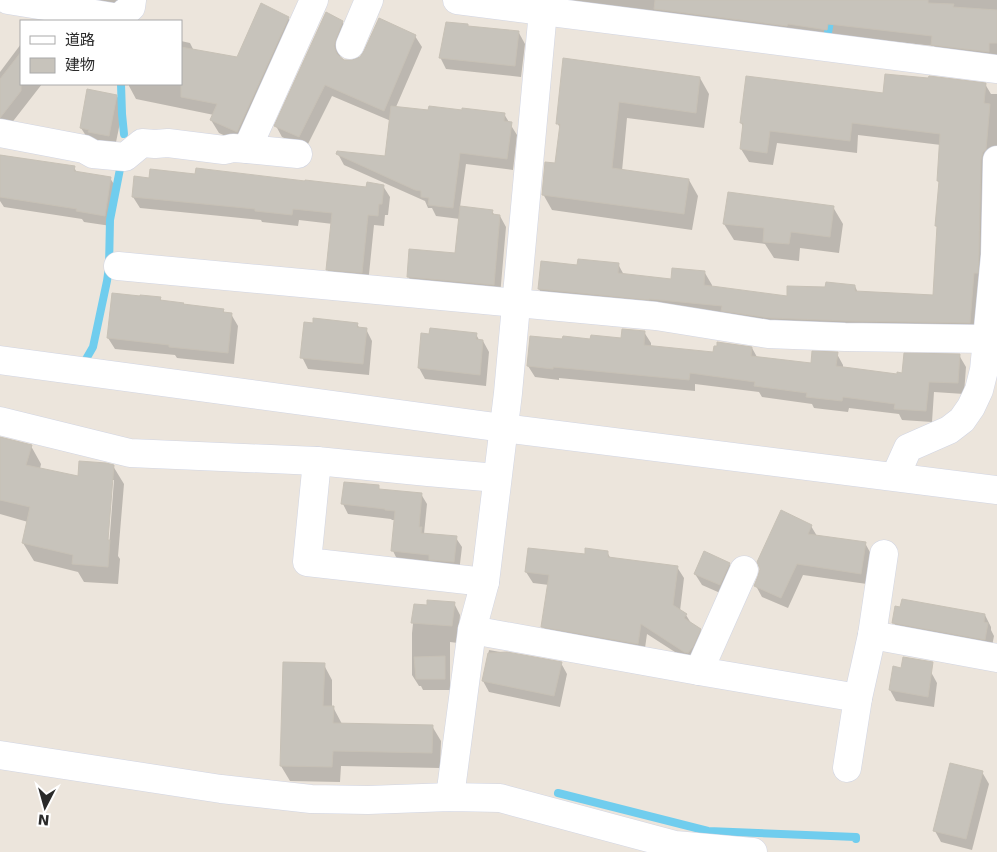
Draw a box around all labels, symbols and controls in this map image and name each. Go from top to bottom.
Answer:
legend [20,20,182,85]
text: 道路 [65,31,95,49]
text: 建物 [65,56,95,74]
north arrow [20,782,70,832]
text: N [37,811,50,828]

